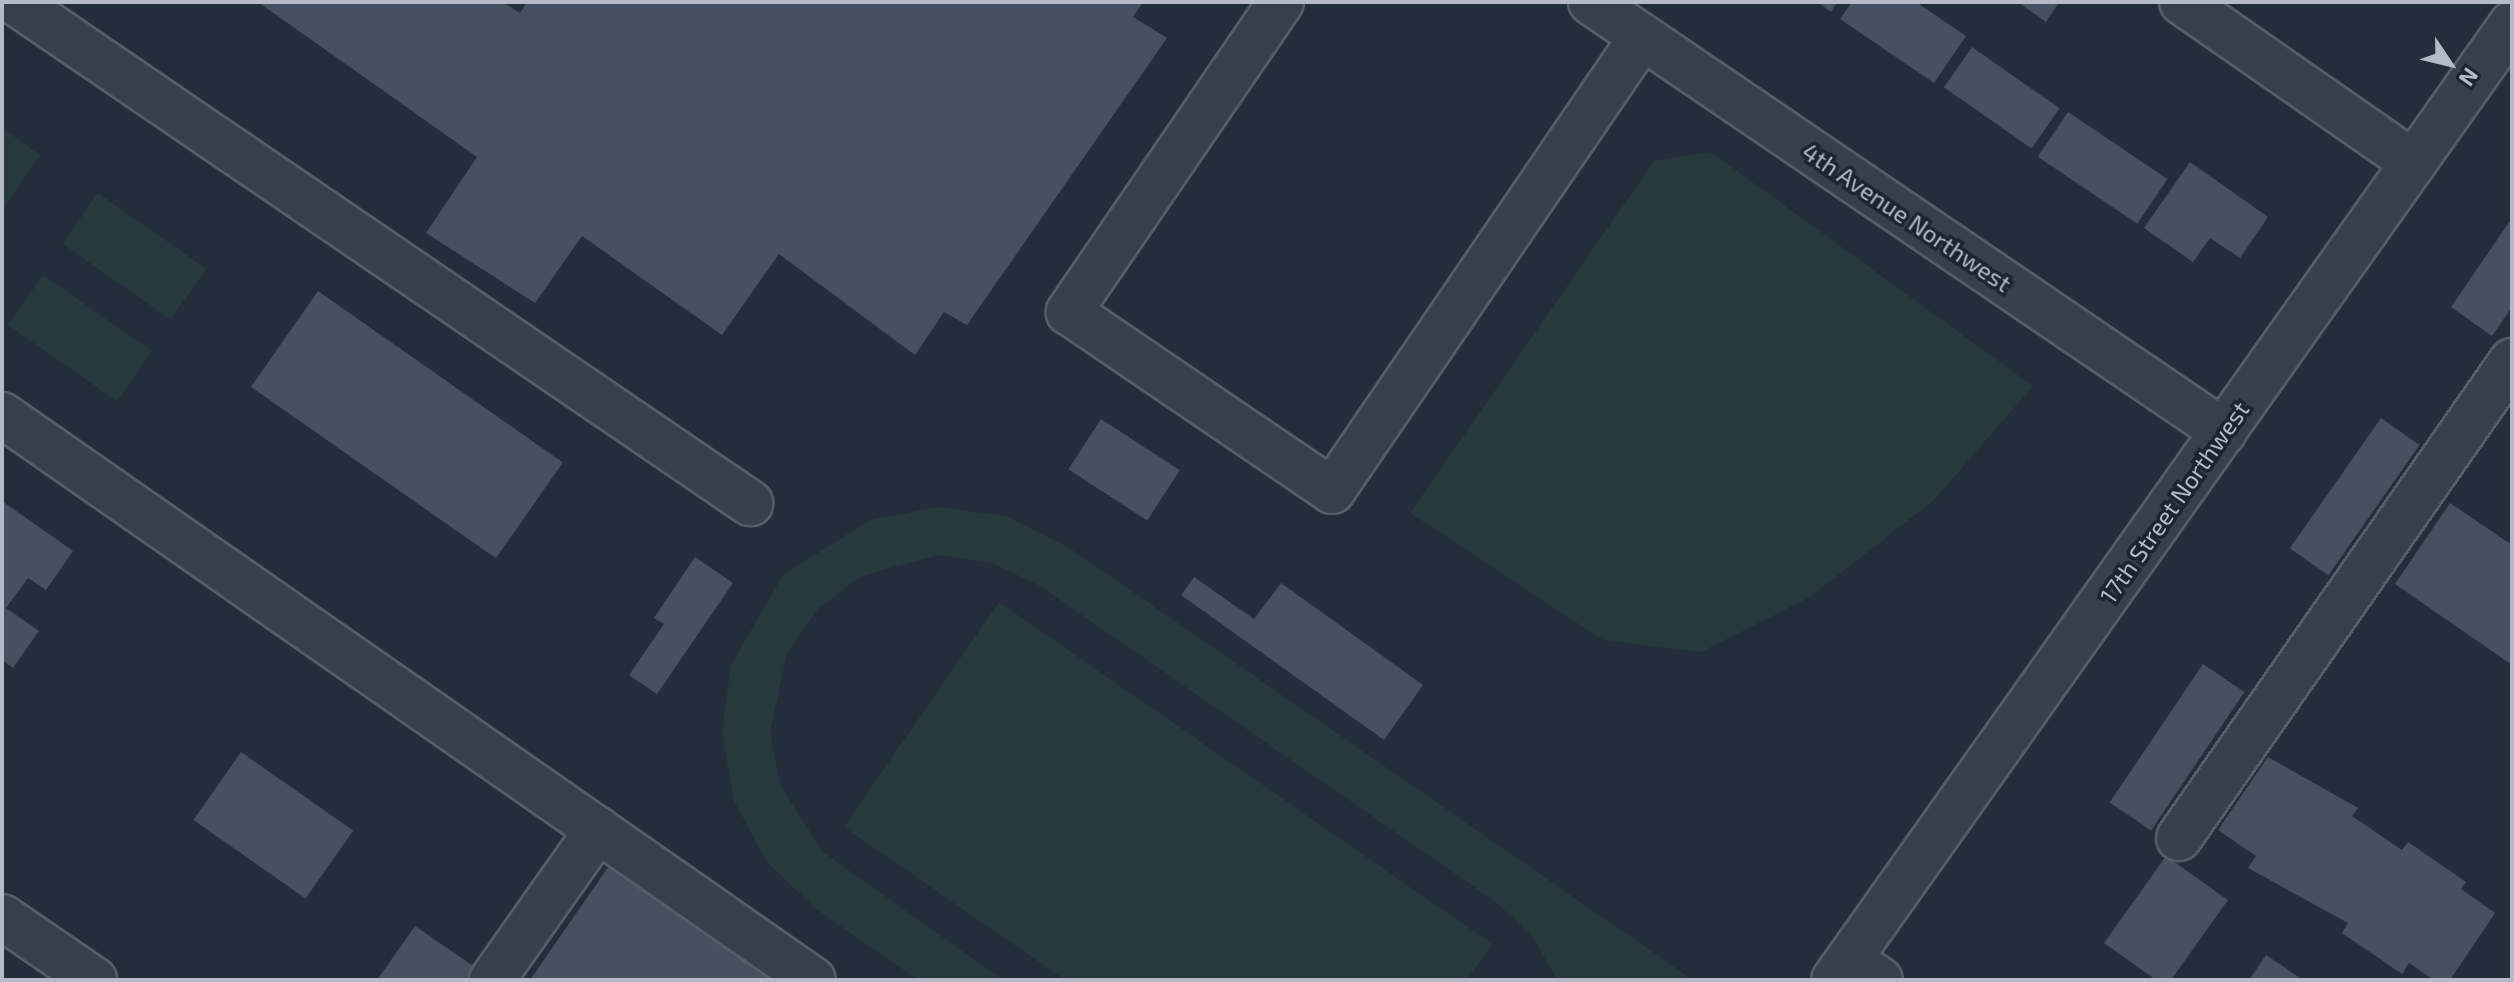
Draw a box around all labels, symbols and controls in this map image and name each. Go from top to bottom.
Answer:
north arrow [2410,24,2490,104]
text: N [2454,64,2485,92]
street label: 4th Avenue Northwest [1797,136,2017,298]
street label: 17th Street Northwest [2094,396,2254,608]

